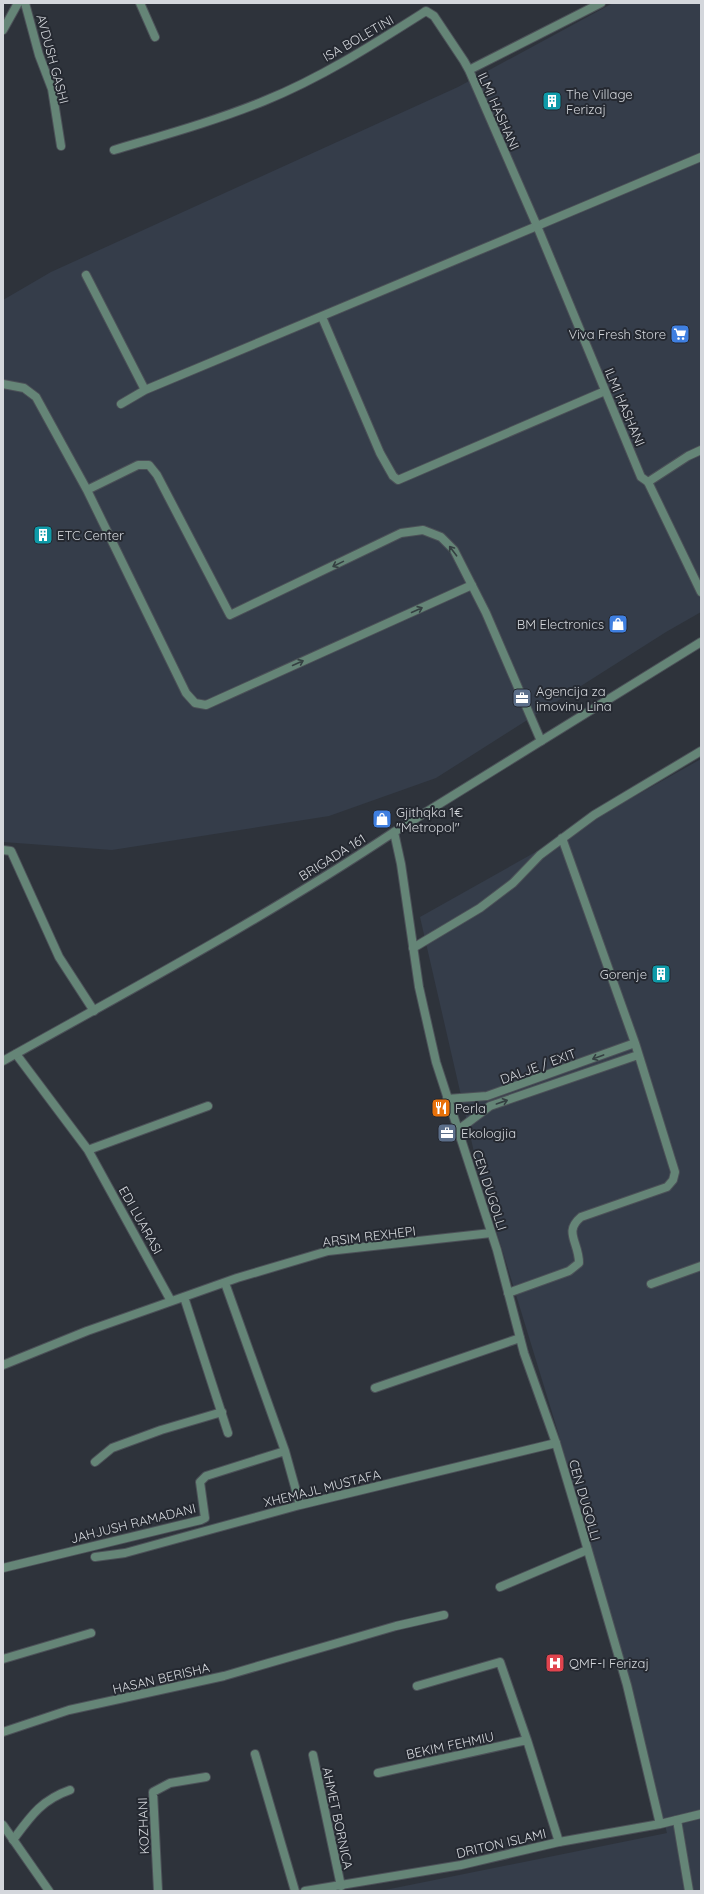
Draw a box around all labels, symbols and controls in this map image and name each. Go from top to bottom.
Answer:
street label: ISA BOLETINI [320,11,396,65]
street label: AVDUSH GASHI [33,13,73,105]
street label: ILMI HASHANI [475,70,523,152]
place label: The Village Ferizaj [566,86,633,117]
building icon: The Village Ferizaj [541,90,563,112]
supermarket icon: Viva Fresh Store [669,323,691,345]
place label: Viva Fresh Store [568,326,666,342]
street label: ILMI HASHANI [601,366,649,448]
building icon: ETC Center [32,524,54,546]
place label: ETC Center [57,527,124,543]
one-way arrow [449,545,457,556]
one-way arrow [332,561,344,568]
one-way arrow [410,605,422,613]
shop icon: BM Electronics [607,613,629,635]
place label: BM Electronics [517,616,604,632]
one-way arrow [292,659,304,666]
place label: Agencija za imovinu Lina [536,683,612,714]
office icon: Agencija za imovinu Lina [511,687,533,709]
place label: Gjithqka 1€ "Metropol" [396,804,463,835]
shop icon: Gjithqka 1€ "Metropol" [371,808,393,830]
street label: BRIGADA 161 [296,830,368,884]
building icon: Gorenje [650,963,672,985]
place label: Gorenje [600,966,647,982]
street label: DALJE / EXIT [498,1045,578,1087]
one-way arrow [593,1053,605,1061]
restaurant icon: Perla [430,1097,452,1119]
one-way arrow [496,1098,509,1105]
place label: Perla [455,1100,486,1116]
office icon: Ekologjia [436,1122,458,1144]
place label: Ekologjia [461,1125,516,1141]
street label: CEN DUGOLLI [469,1148,511,1232]
street label: EDI LUARASI [116,1183,166,1257]
street label: ARSIM REXHEPI [322,1222,416,1250]
street label: CEN DUGOLLI [566,1458,604,1542]
street label: XHEMAJL MUSTAFA [262,1466,383,1510]
street label: JAHJUSH RAMADANI [69,1500,197,1546]
hospital icon: QMF-I Ferizaj [544,1652,566,1674]
place label: QMF-I Ferizaj [569,1655,649,1671]
street label: HASAN BERISHA [111,1659,212,1697]
street label: BEKIM FEHMIU [405,1728,495,1762]
street label: AHMET BORNICA [319,1765,357,1871]
street label: KOZHANI [134,1797,152,1855]
street label: DRITON ISLAMI [454,1825,548,1861]

